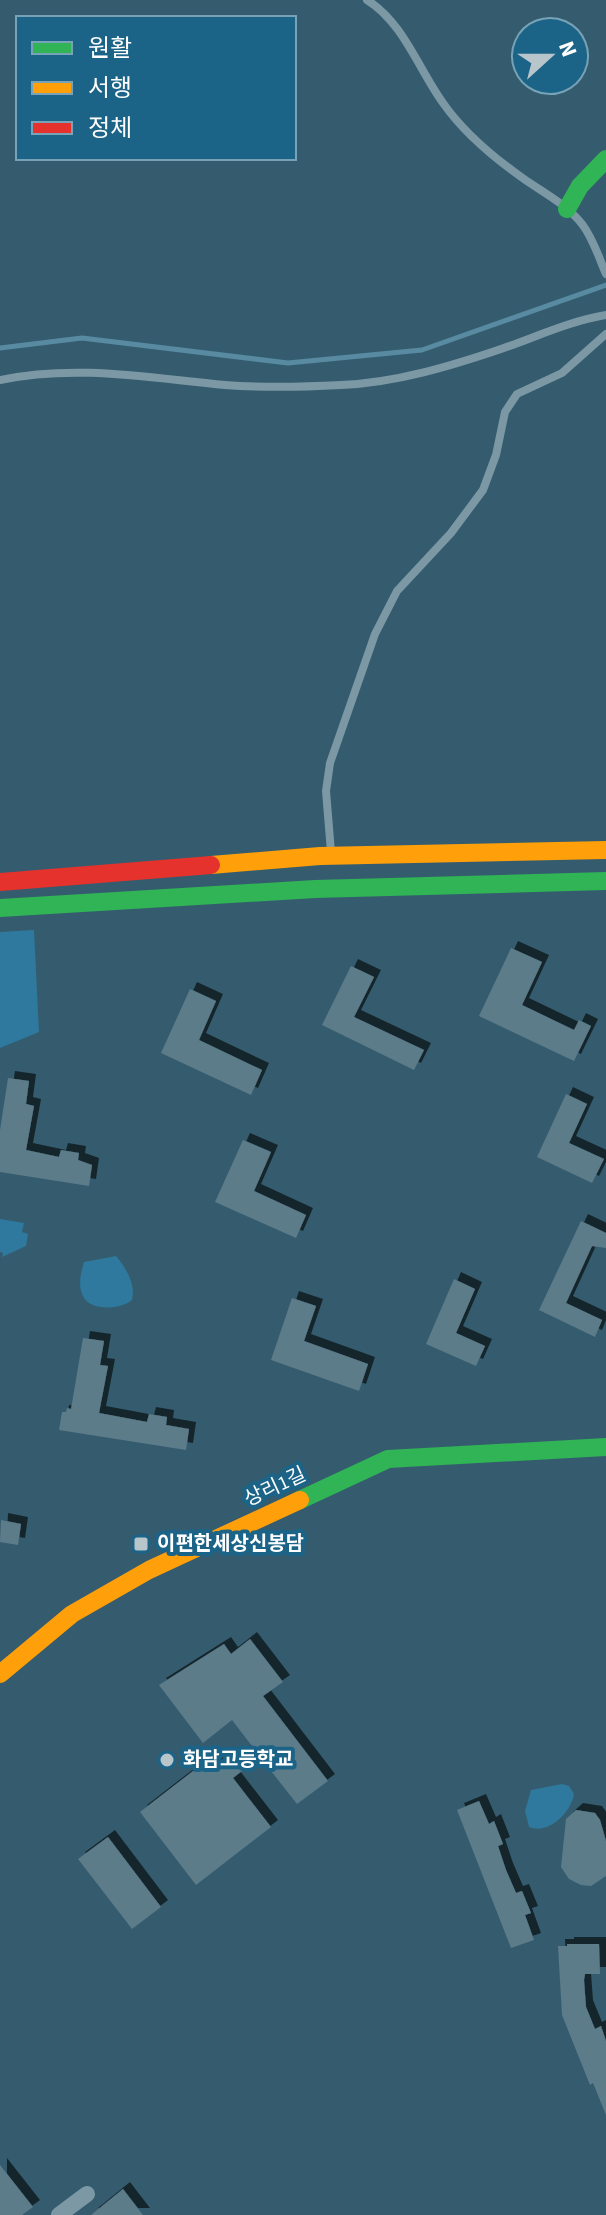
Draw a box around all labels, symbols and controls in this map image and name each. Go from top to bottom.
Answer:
legend [16,16,296,160]
north arrow [510,16,590,96]
text: 원활 [88,31,132,66]
text: N [550,37,585,62]
text: 서행 [88,71,132,106]
text: 정체 [88,111,132,146]
street label: 상리1길 [240,1461,310,1513]
place label: 이편한세상신봉담 [157,1530,304,1558]
marker: 이편한세상신봉담 [132,1535,150,1553]
place label: 화담고등학교 [183,1746,293,1774]
marker: 화담고등학교 [158,1751,176,1769]

